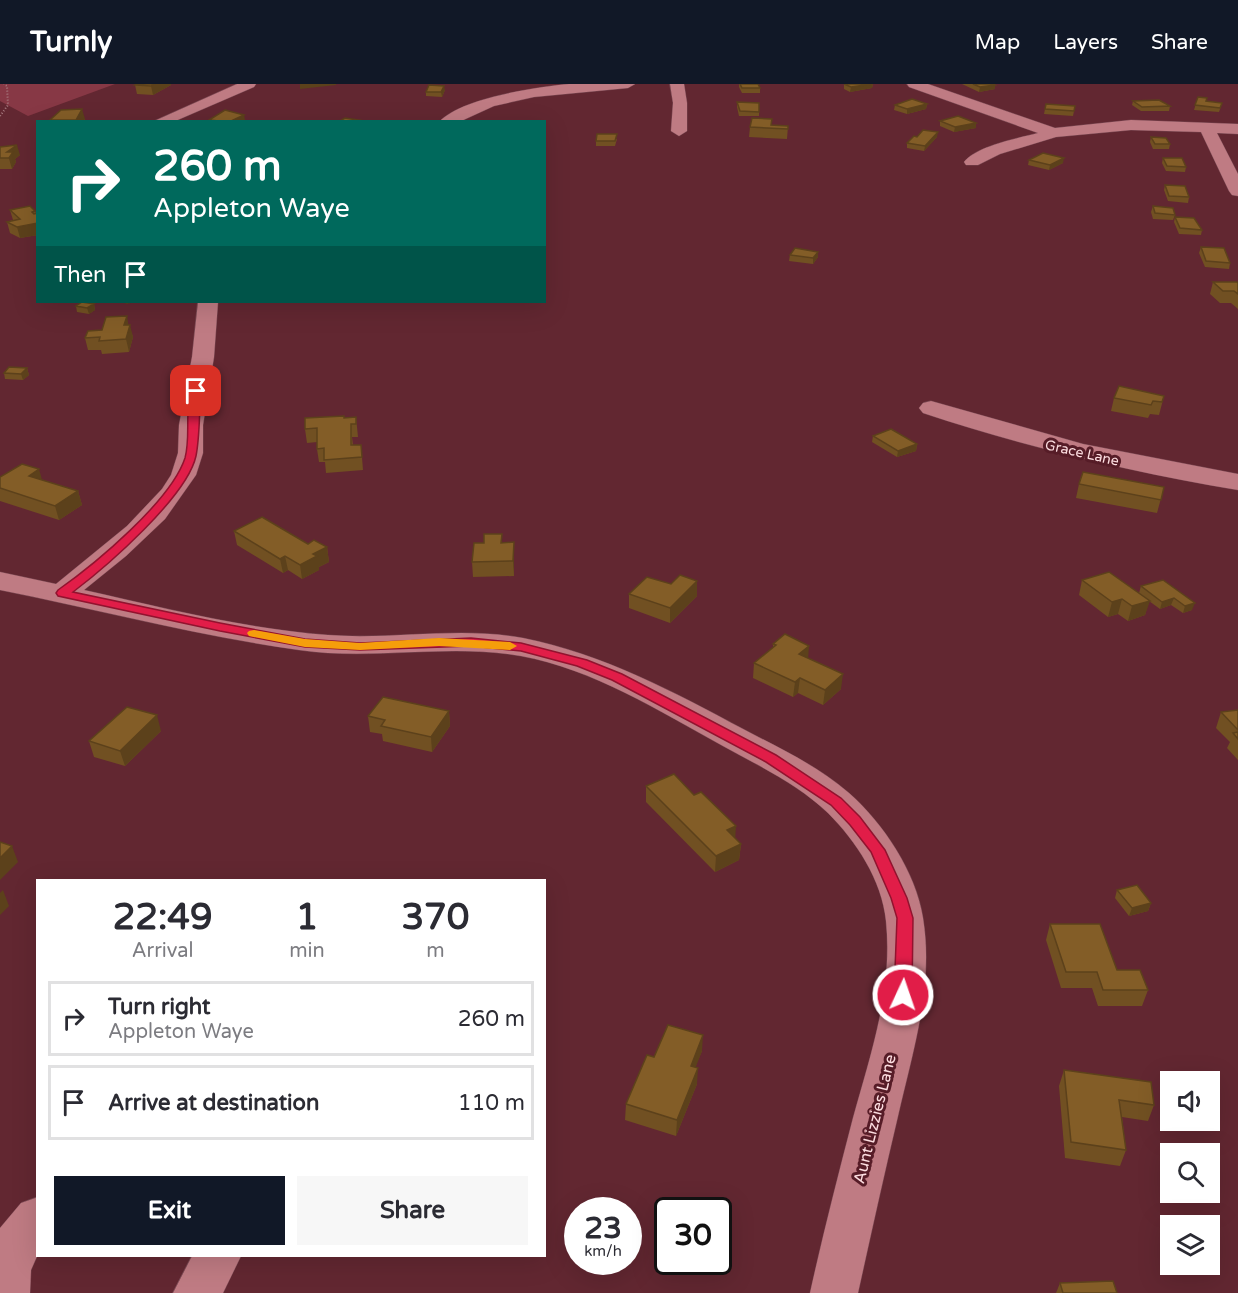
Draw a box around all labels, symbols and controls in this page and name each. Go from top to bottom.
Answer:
text: Turnly [30,25,112,59]
text: Map [975,30,1020,55]
text: Layers [1053,30,1118,55]
text: Share [1151,30,1208,55]
text: 260 m [153,141,282,192]
icon: right [54,144,132,222]
text: Appleton Waye [153,192,350,225]
icon: arrive [119,258,152,291]
text: Then [54,262,107,288]
pin [170,365,221,416]
icon: arrive [179,374,212,407]
street label: Grace Lane [1043,436,1121,470]
text: 22:49 [113,896,213,939]
text: 1 [296,896,318,939]
text: 370 [401,896,469,939]
text: Arrival [132,939,194,963]
text: min [289,939,325,963]
text: m [426,939,445,963]
position arrow [871,963,935,1027]
text: Turn right [108,994,210,1020]
icon: right [57,1002,90,1035]
text: 260 m [458,1006,525,1032]
text: Appleton Waye [108,1020,254,1044]
street label: Aunt Lizzies Lane [849,1052,901,1186]
map controls [1160,1071,1220,1275]
button: sound [1160,1071,1220,1131]
icon: arrive [57,1086,90,1119]
text: Arrive at destination [108,1090,319,1116]
text: 110 m [458,1090,525,1116]
button: search [1160,1143,1220,1203]
button: Exit [54,1176,285,1245]
button: Share [297,1176,528,1245]
speed limit sign: 30 [654,1197,732,1275]
text: 23 [584,1210,622,1247]
button: layers [1160,1215,1220,1275]
text: km/h [584,1242,622,1260]

